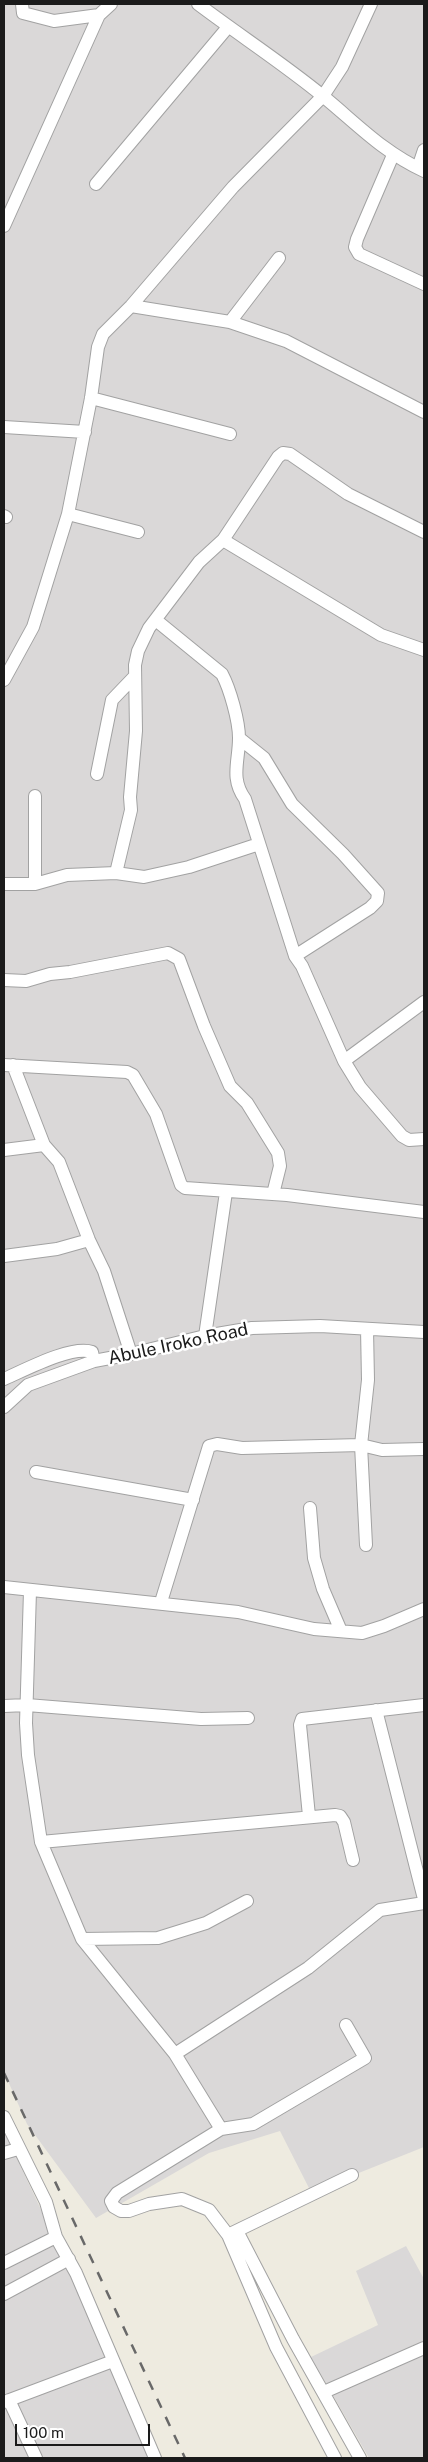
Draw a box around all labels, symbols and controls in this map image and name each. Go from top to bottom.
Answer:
street label: Abule Iroko Road [106,1319,250,1369]
scale bar [18,2414,152,2446]
text: 100 m [23,2424,64,2441]

